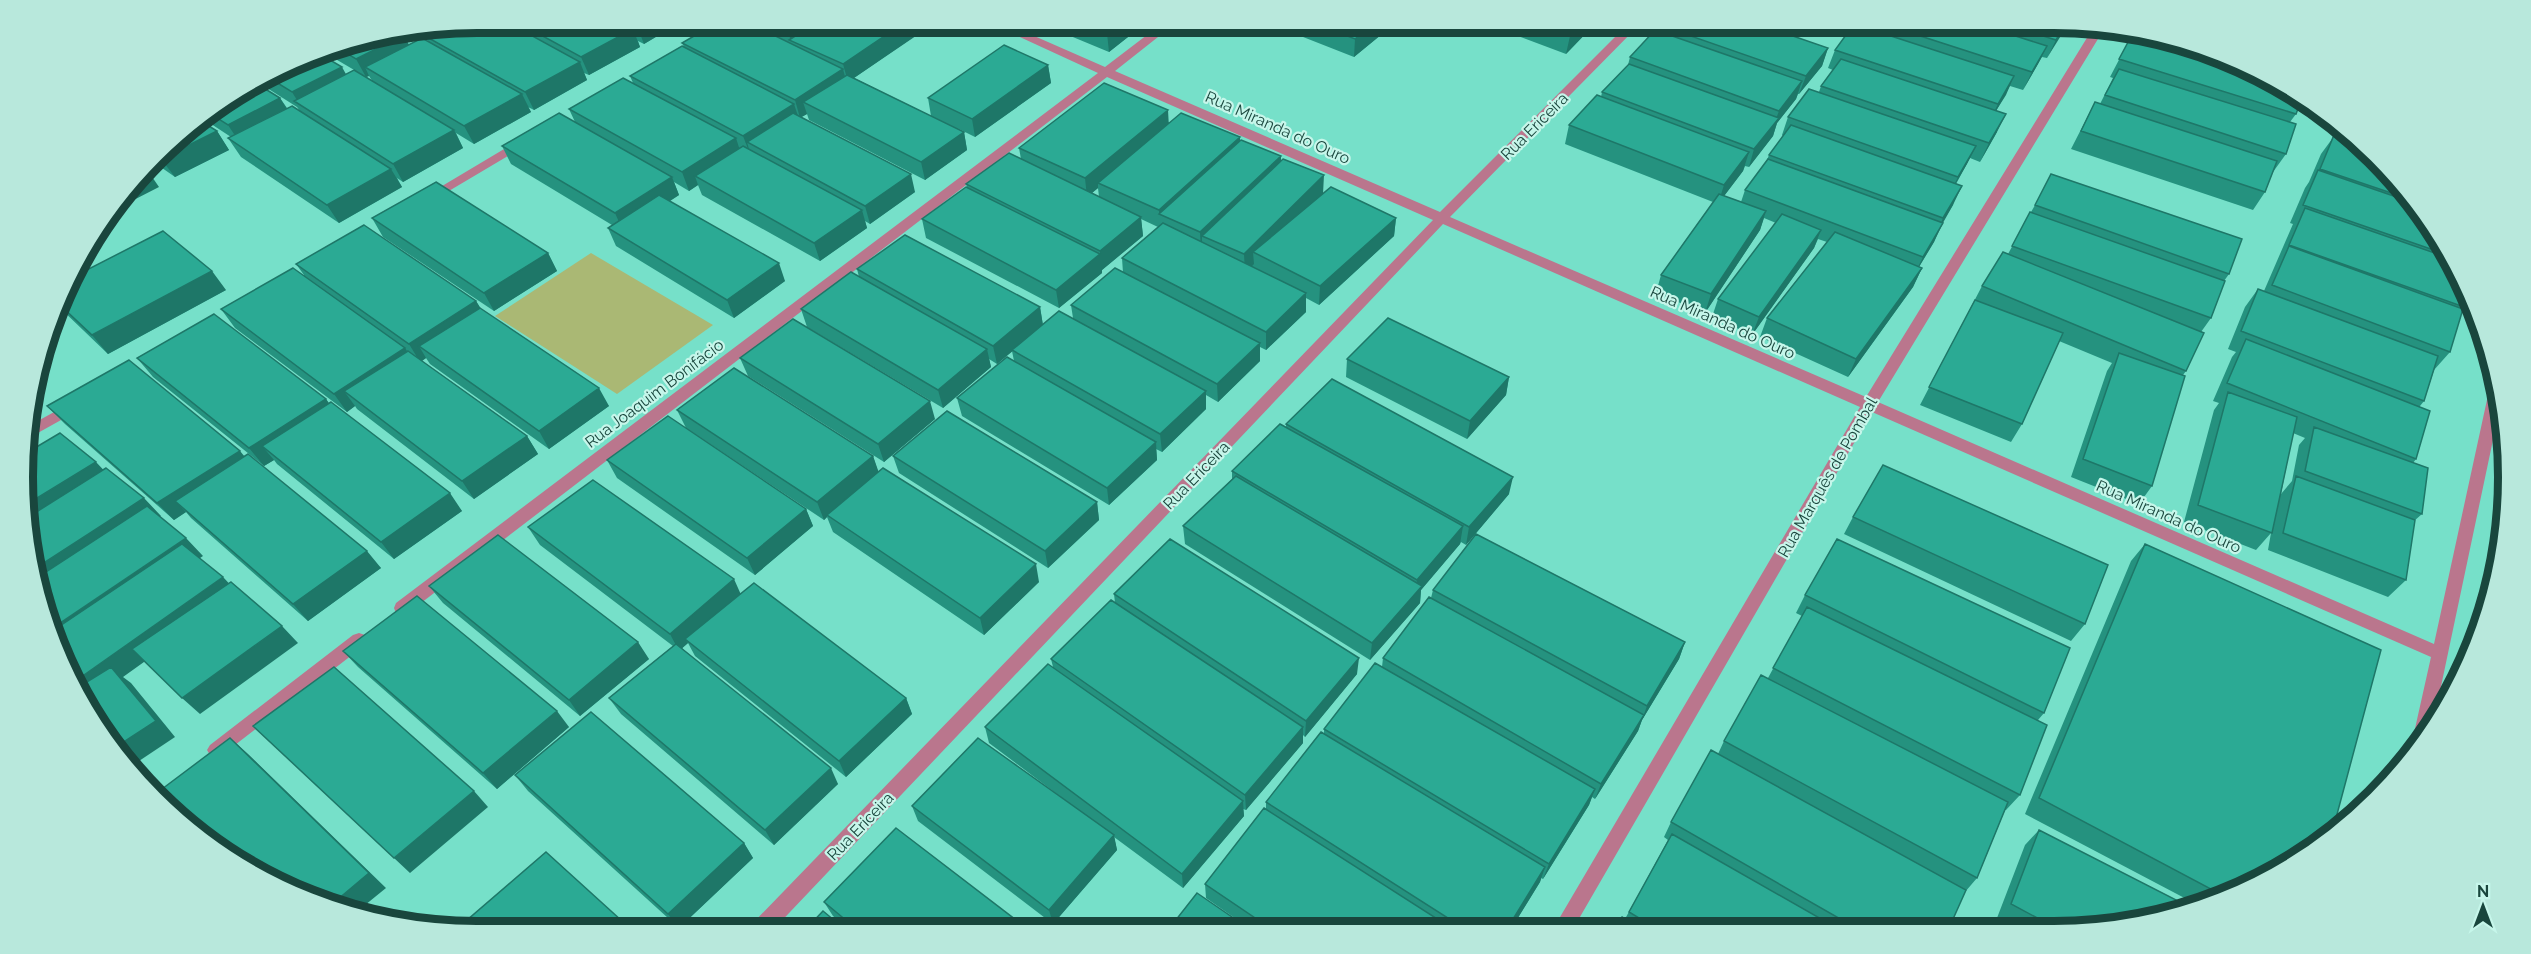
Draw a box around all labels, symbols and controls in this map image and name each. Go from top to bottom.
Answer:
street label: Rua Miranda do Ouro [1202,87,1353,168]
street label: Rua Ericeira [1497,89,1572,164]
street label: Rua Miranda do Ouro [1647,282,1798,363]
street label: Rua Joaquim Bonifácio [581,335,727,452]
street label: Rua Marquês de Pombal [1774,393,1881,561]
street label: Rua Ericeira [1159,437,1234,513]
street label: Rua Miranda do Ouro [2093,476,2244,557]
street label: Rua Ericeira [823,788,898,864]
north arrow [2453,876,2513,936]
text: N [2477,882,2489,901]

